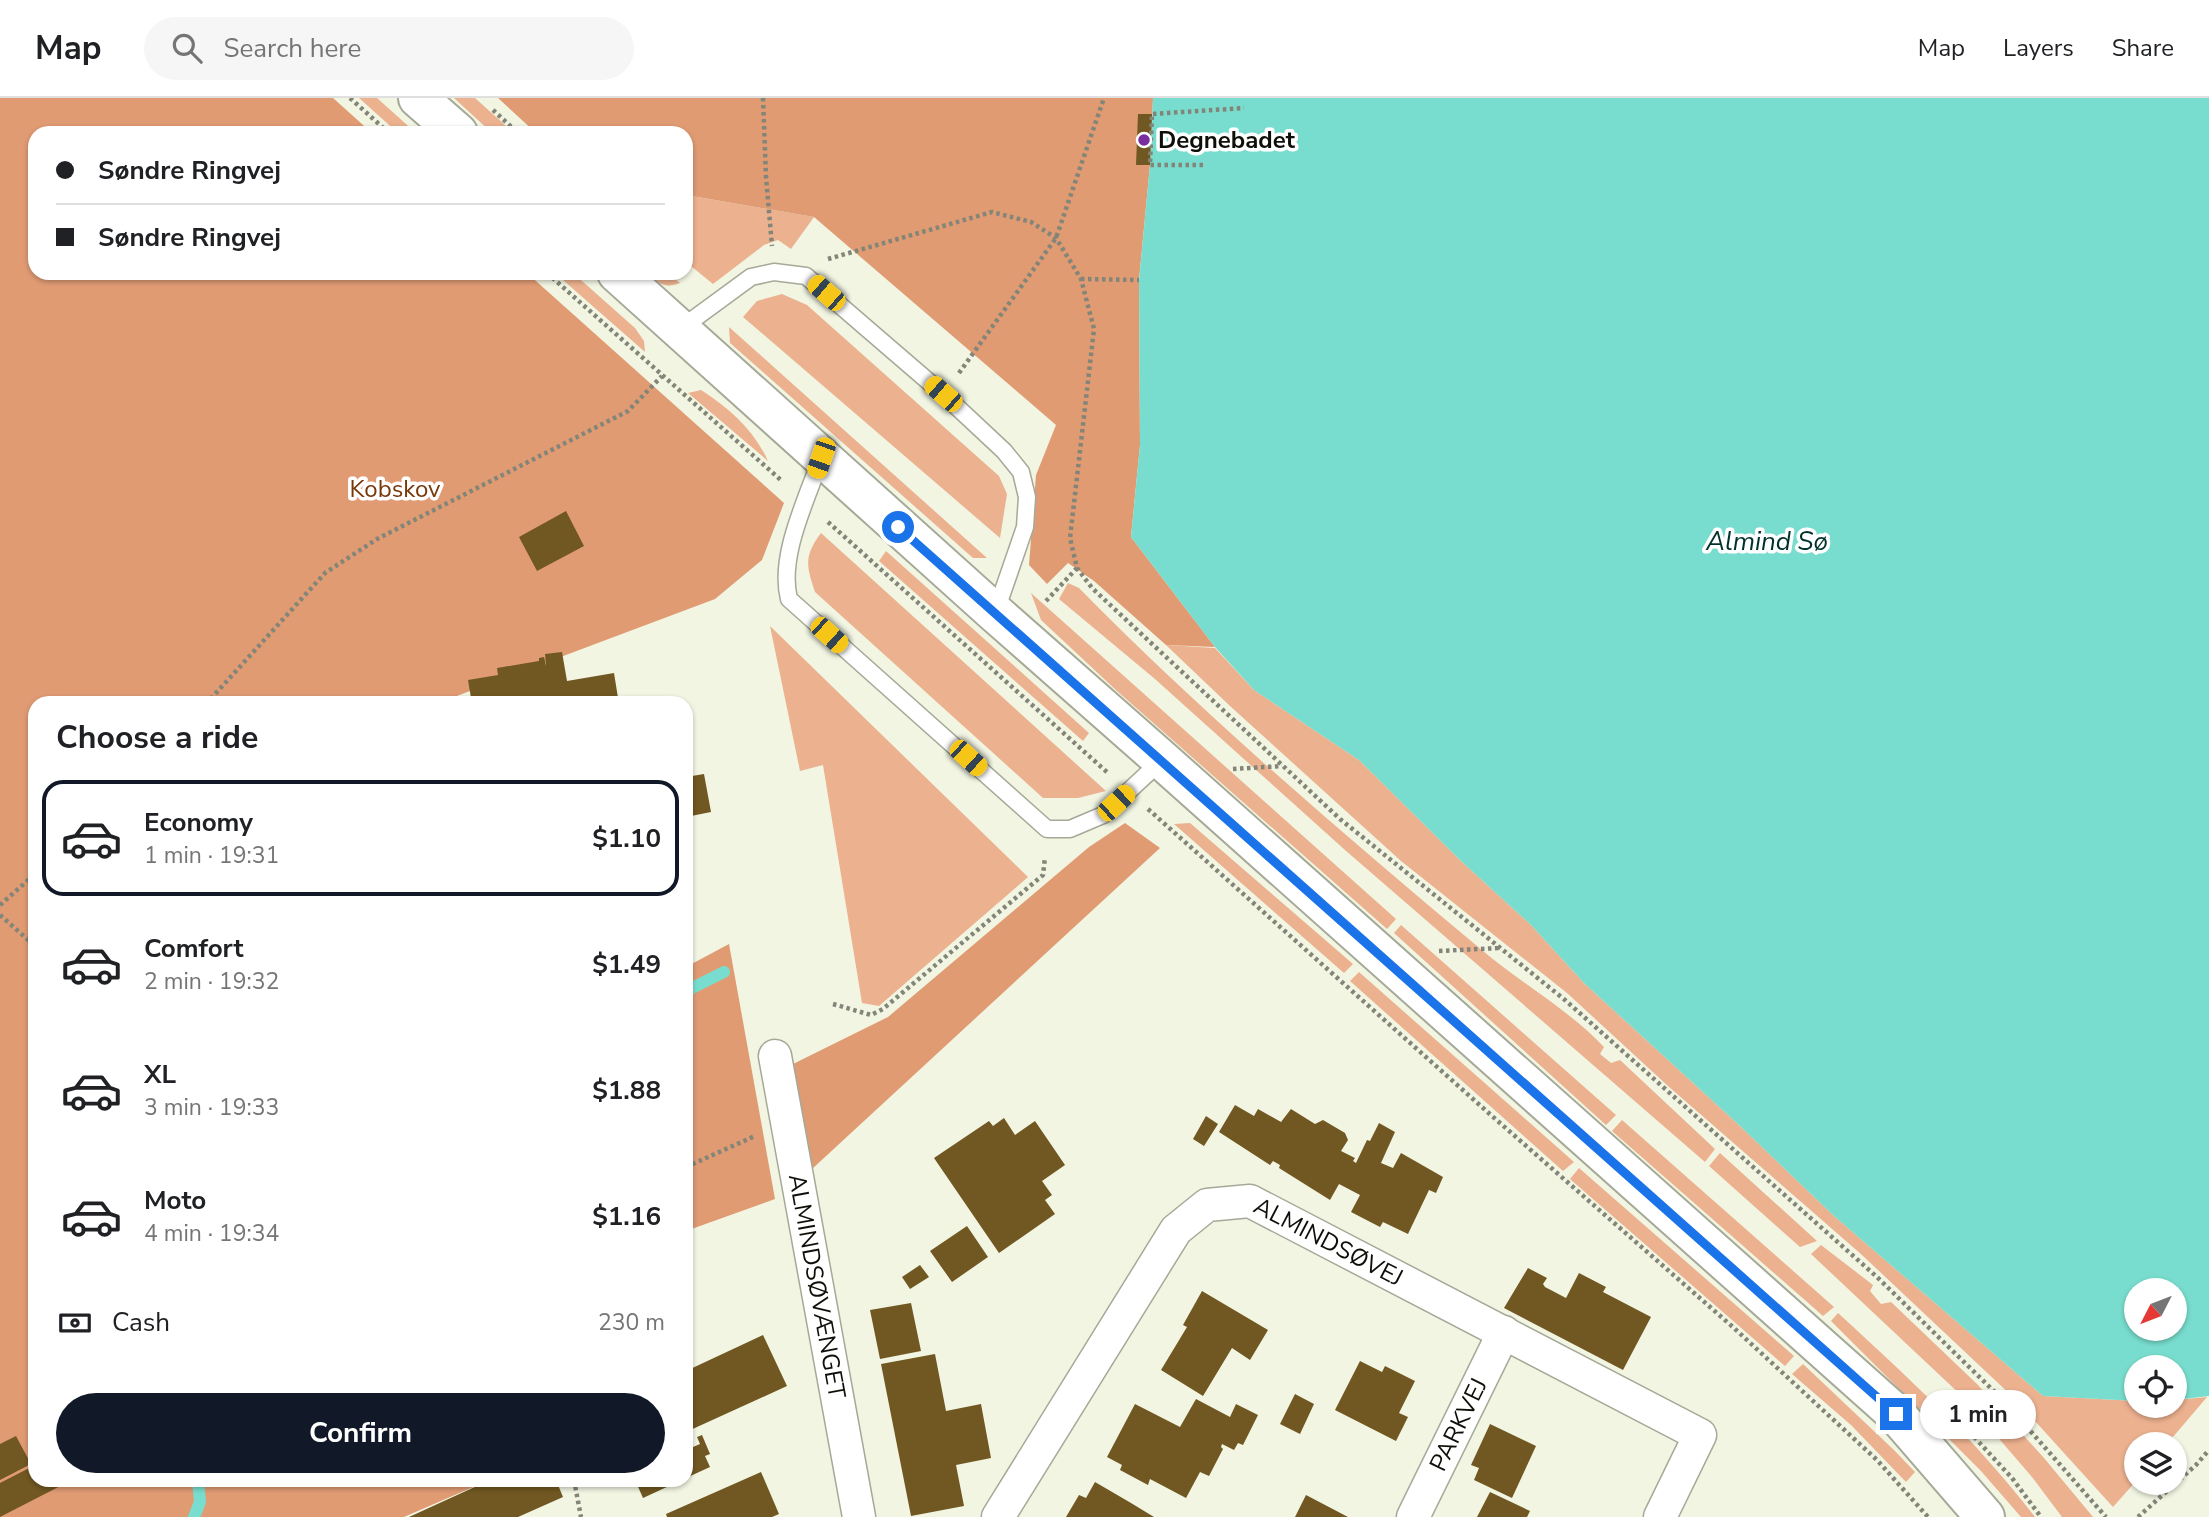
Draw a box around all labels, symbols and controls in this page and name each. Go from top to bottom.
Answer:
search box [144,17,634,80]
text: Map [35,26,102,71]
icon: search [168,29,206,67]
text: Search here [224,31,361,66]
text: Map [1918,32,1965,64]
text: Layers [2003,32,2074,64]
text: Share [2112,32,2174,64]
place label: Degnebadet [1158,124,1296,156]
marker: Degnebadet [1136,132,1152,148]
text: Søndre Ringvej [98,153,281,188]
text: Søndre Ringvej [98,220,281,255]
car [804,271,849,315]
car [921,372,966,416]
car [805,435,838,481]
park label: Kobskov [350,473,441,505]
route start [882,511,914,543]
water label: Almind Sø [1705,524,1828,559]
car [807,613,852,657]
text: Choose a ride [56,716,258,759]
car [946,736,991,780]
car [1094,781,1139,825]
text: Economy [144,805,253,840]
icon: car [60,807,123,870]
text: $1.10 [592,821,661,856]
text: 1 min · 19:31 [144,840,279,871]
text: Comfort [144,931,244,966]
icon: car [60,933,123,996]
text: $1.49 [592,947,661,982]
text: 2 min · 19:32 [144,966,279,997]
text: XL [144,1057,176,1092]
icon: car [60,1059,123,1122]
text: $1.88 [592,1073,661,1108]
text: 3 min · 19:33 [144,1092,279,1123]
street label: ALMINDSØVÆNGET [781,1171,853,1402]
text: Moto [144,1183,206,1218]
icon: car [60,1185,123,1248]
street label: ALMINDSØVEJ [1248,1190,1408,1294]
text: $1.16 [592,1199,661,1234]
text: 4 min · 19:34 [144,1218,279,1249]
north arrow [2124,1278,2188,1340]
map controls [2124,1278,2187,1495]
icon: cash [56,1304,94,1342]
text: Cash [112,1305,170,1340]
text: 230 m [598,1307,665,1338]
button: locate [2124,1355,2187,1418]
street label: PARKVEJ [1422,1373,1495,1477]
callout: 1 min [1920,1390,2036,1438]
button: Confirm [56,1393,665,1473]
route end [1880,1398,1912,1430]
text: 1 min [1948,1399,2008,1430]
button: layers [2124,1432,2187,1495]

